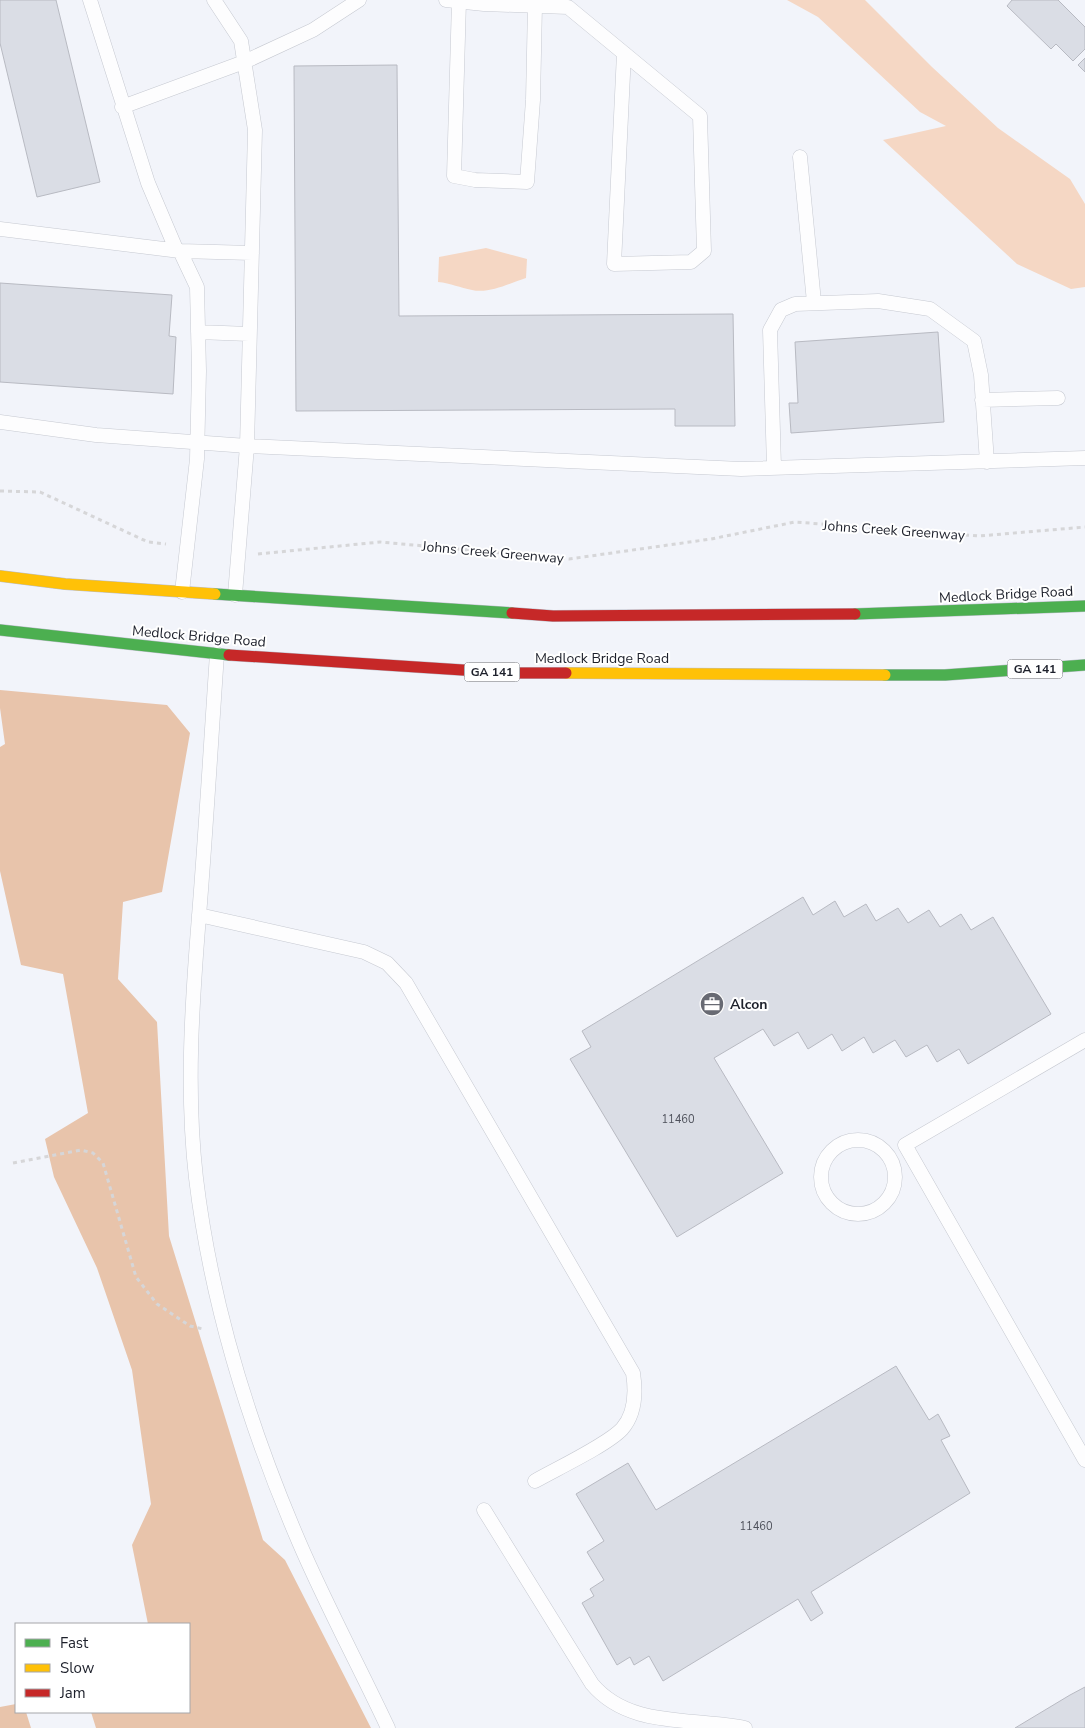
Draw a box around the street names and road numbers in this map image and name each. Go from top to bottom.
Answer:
street label: Johns Creek Greenway [821,516,966,545]
street label: Johns Creek Greenway [420,537,566,568]
street label: Medlock Bridge Road [939,581,1074,607]
street label: Medlock Bridge Road [131,621,267,652]
street label: Medlock Bridge Road [535,649,669,668]
road number: GA 141 [1008,660,1062,679]
road number: GA 141 [464,662,520,682]

